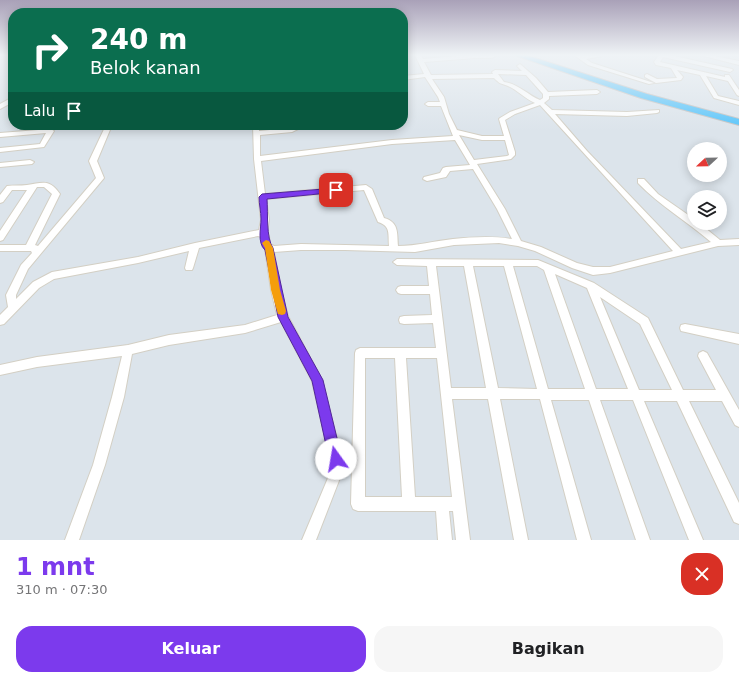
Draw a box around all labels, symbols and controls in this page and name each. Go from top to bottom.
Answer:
text: 240 m [90,23,187,56]
icon: right [24,24,76,76]
text: Belok kanan [90,57,201,78]
icon: arrive [63,100,85,122]
text: Lalu [24,102,55,120]
north arrow [687,142,727,182]
map controls [687,142,727,230]
pin [319,173,353,207]
icon: arrive [325,179,347,201]
button: layers [687,190,727,230]
position arrow [315,438,357,480]
text: 1 mnt [16,553,95,581]
button: close [681,553,723,595]
text: 310 m · 07:30 [16,582,107,597]
button: Keluar [16,626,366,672]
button: Bagikan [374,626,723,672]

